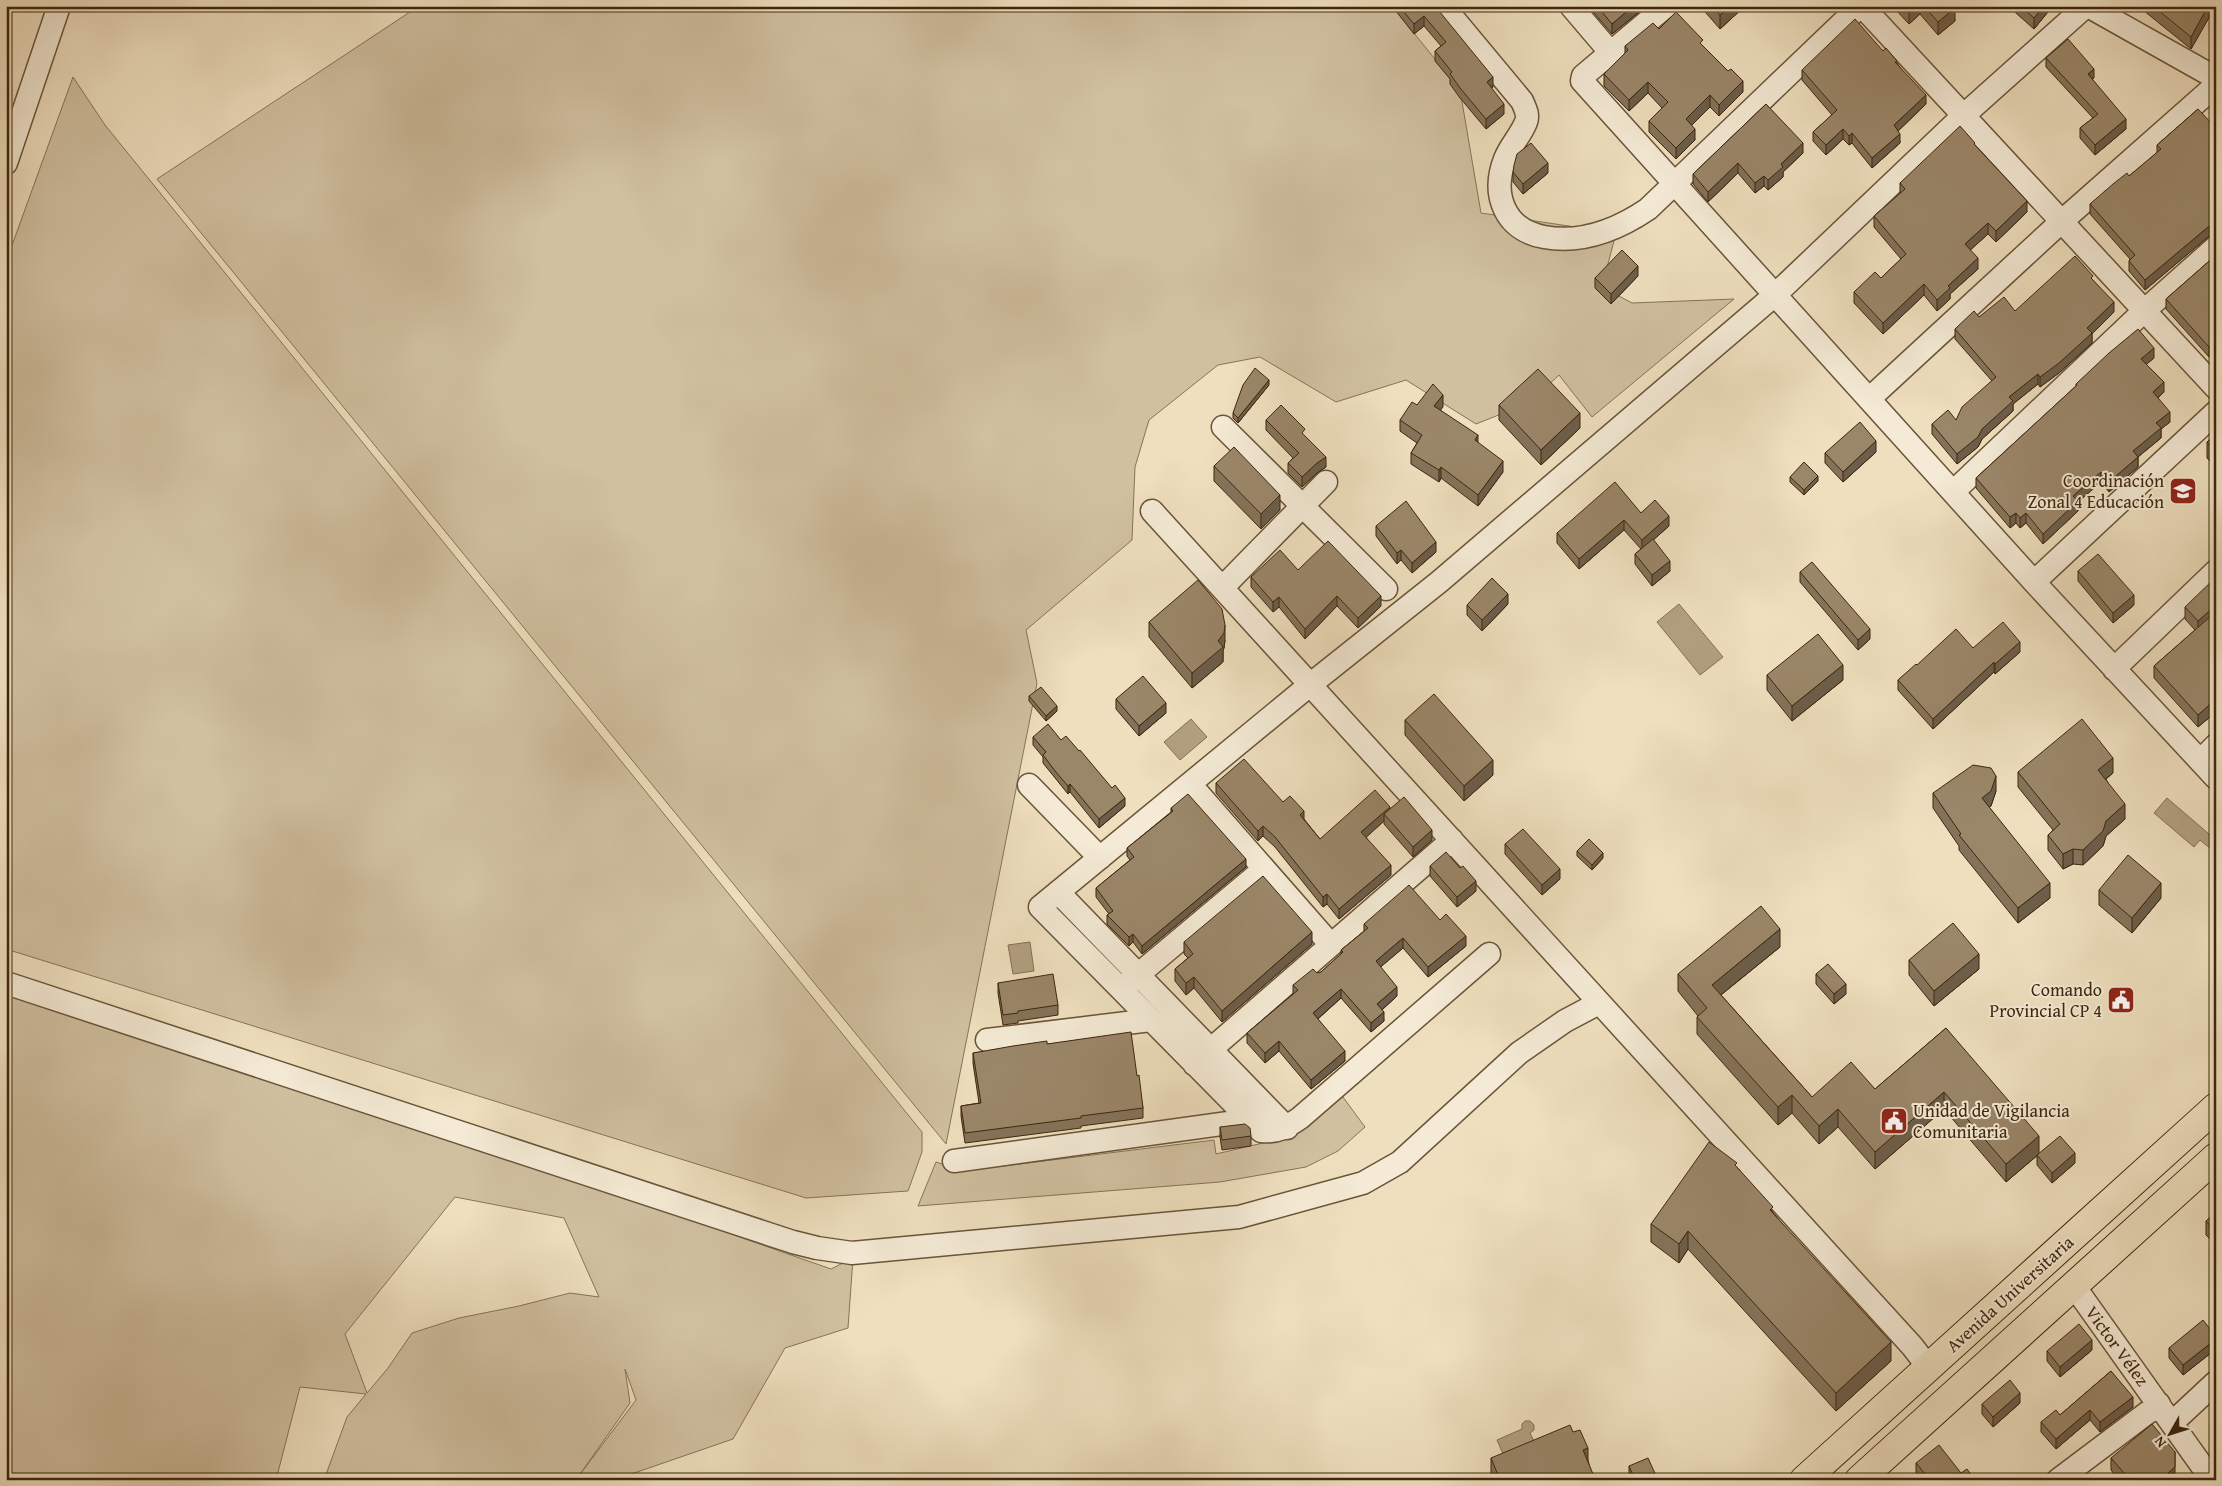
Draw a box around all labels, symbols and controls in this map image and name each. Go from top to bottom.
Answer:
place label: Coordinación Zonal 4 Educación [2028,467,2164,515]
school or university icon: Coordinación Zonal 4 Educación [2168,476,2198,506]
place label: Comando Provincial CP 4 [1990,976,2102,1024]
public building icon: Comando Provincial CP 4 [2106,985,2136,1015]
place label: Unidad de Vigilancia Comunitaria [1913,1097,2070,1145]
public building icon: Unidad de Vigilancia Comunitaria [1879,1106,1909,1136]
street label: Avenida Universitaria [1940,1228,2080,1358]
street label: Victor Vélez [2079,1300,2156,1391]
north arrow [2144,1408,2194,1458]
text: N [2149,1432,2171,1452]

